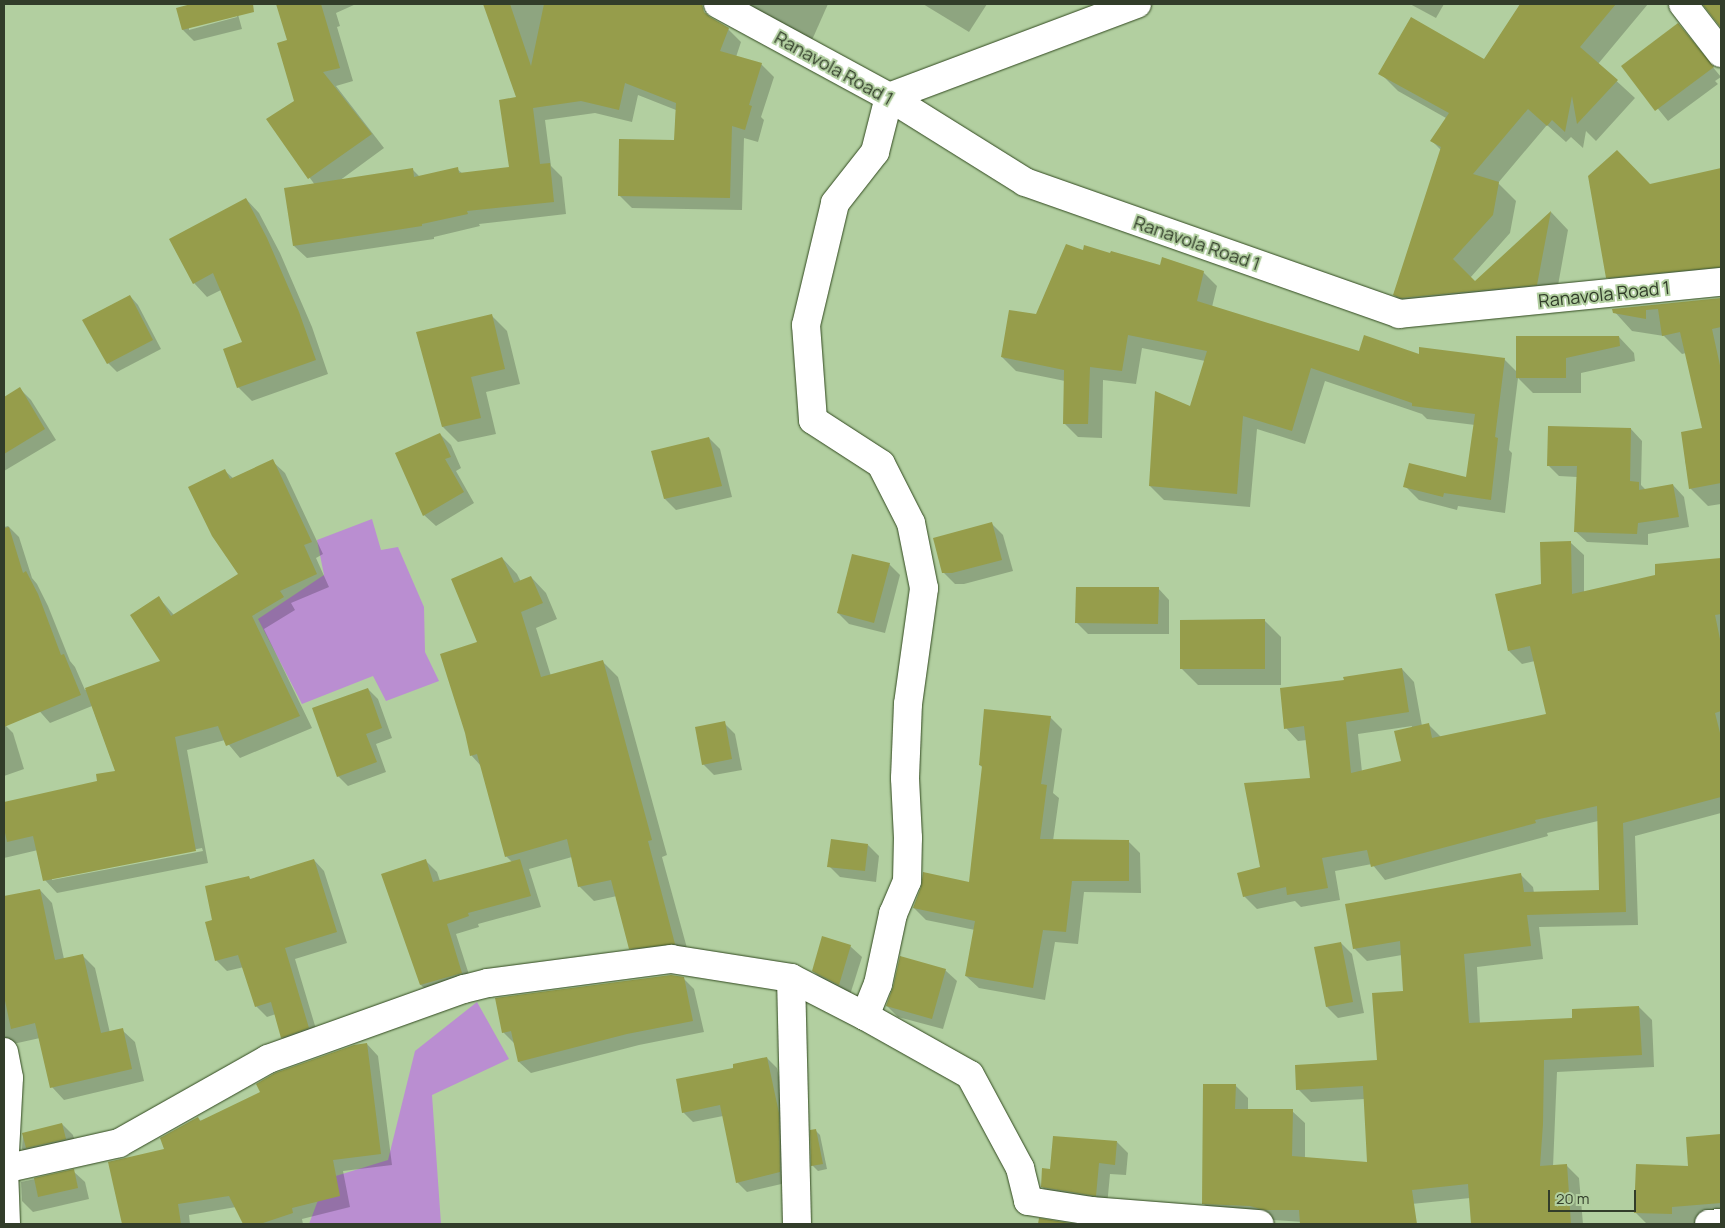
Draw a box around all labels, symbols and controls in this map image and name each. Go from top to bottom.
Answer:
street label: Ranavola Road 1 [771,27,897,109]
street label: Ranavola Road 1 [1131,211,1263,275]
street label: Ranavola Road 1 [1537,276,1671,312]
scale bar [1550,1180,1638,1212]
text: 20 m [1556,1188,1589,1209]

